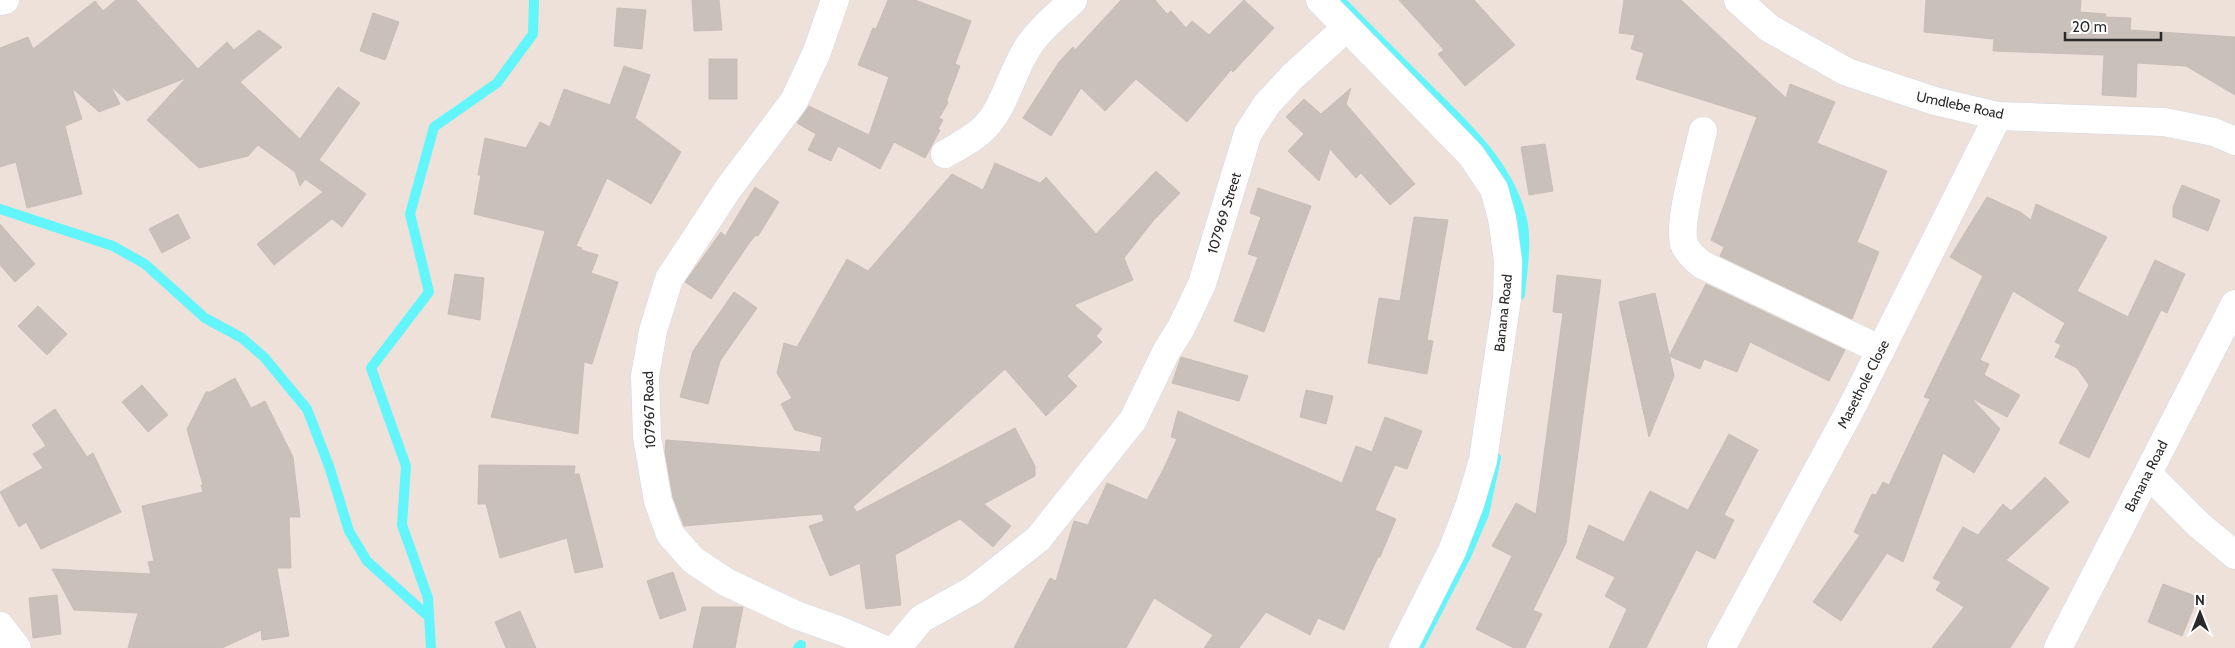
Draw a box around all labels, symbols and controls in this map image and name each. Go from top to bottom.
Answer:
scale bar [2065,10,2161,42]
text: 20 m [2072,18,2107,36]
street label: Umdlebe Road [1915,87,2005,123]
street label: 107969 Street [1203,170,1245,256]
street label: Banana Road [1490,273,1516,353]
street label: Masethole Close [1833,337,1893,431]
street label: 107967 Road [639,371,659,449]
street label: Banana Road [2120,437,2172,515]
north arrow [2175,588,2225,638]
text: N [2195,591,2205,609]

